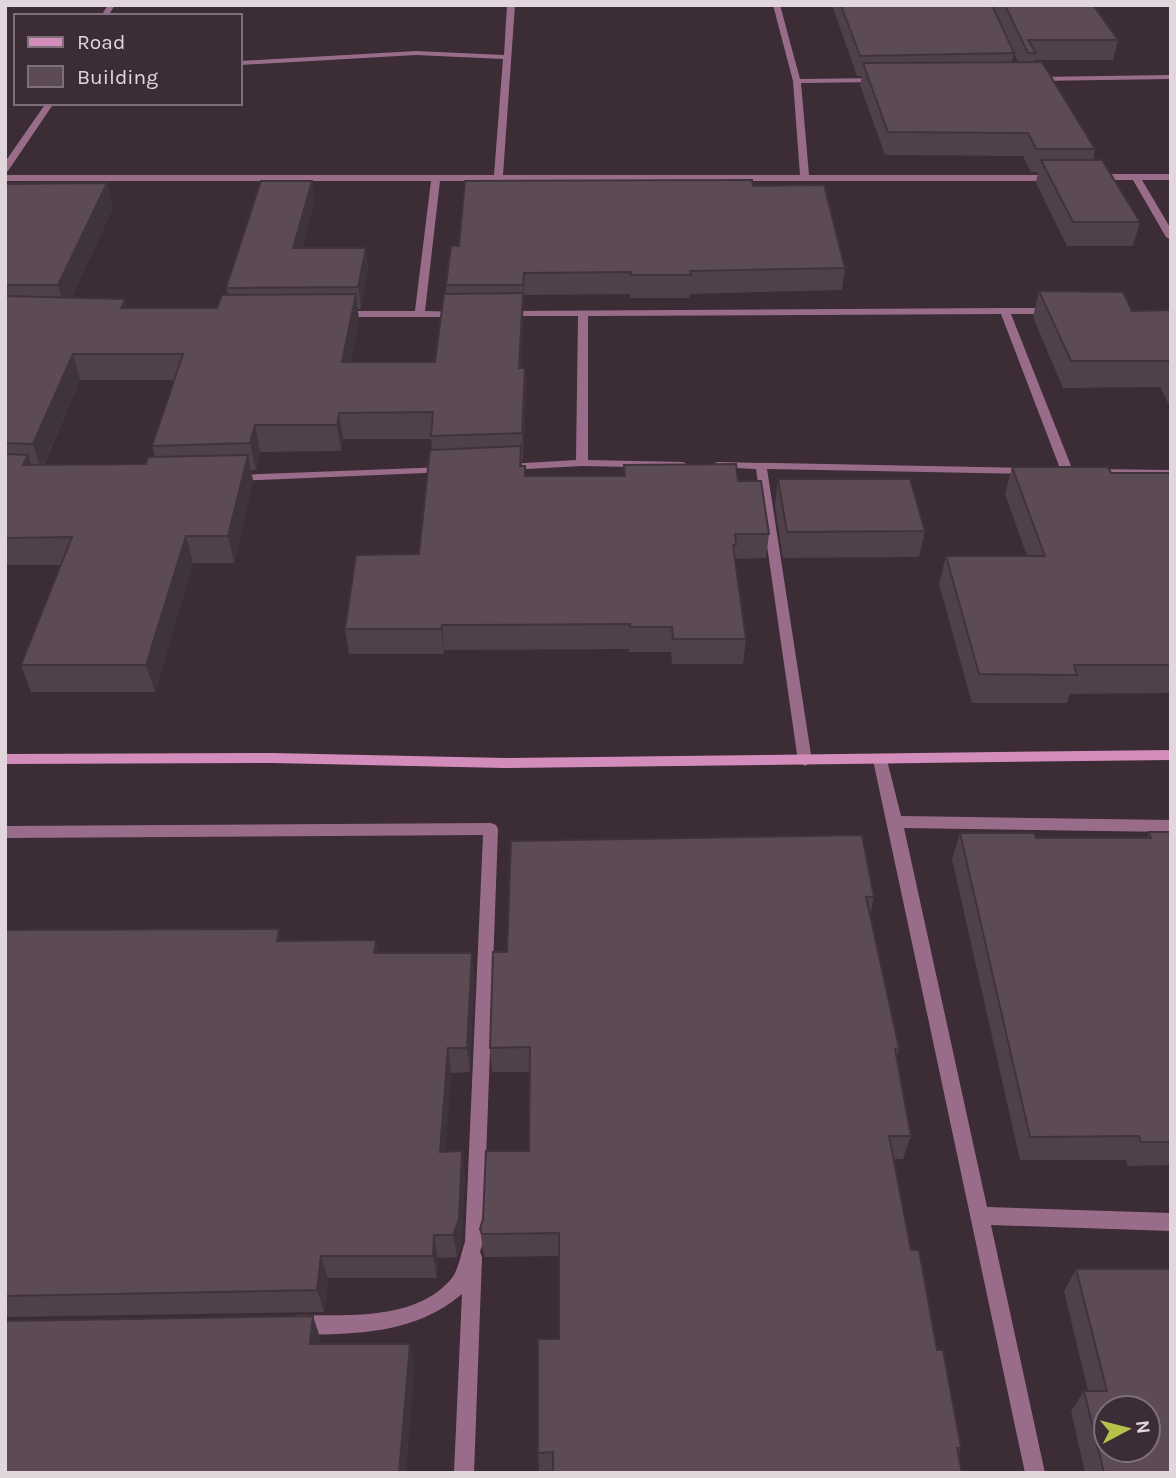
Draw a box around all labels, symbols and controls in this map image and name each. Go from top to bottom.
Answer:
legend [14,14,242,105]
text: Road [77,30,125,54]
text: Building [77,65,158,89]
north arrow [1092,1394,1162,1464]
text: N [1131,1419,1155,1435]

